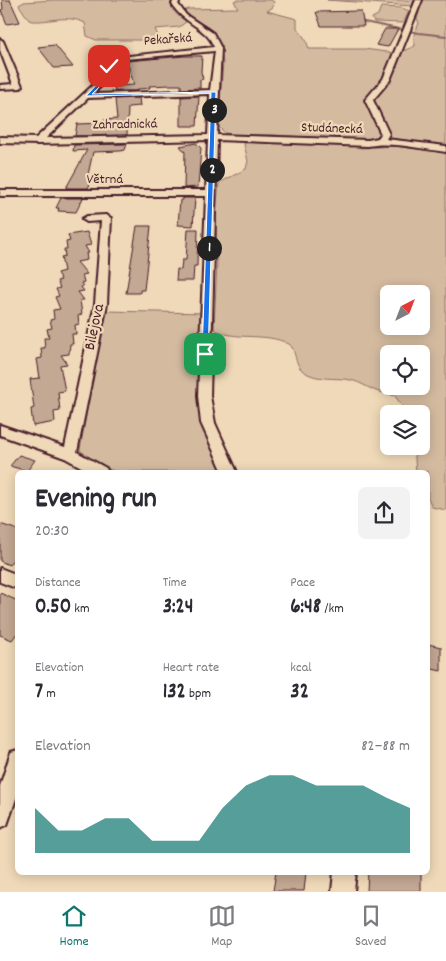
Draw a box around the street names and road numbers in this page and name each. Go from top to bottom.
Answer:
street label: Pekařská [143,28,193,52]
street label: Zahradnická [92,114,158,136]
street label: Studánecká [301,118,363,140]
street label: Větrná [87,170,123,190]
street label: Bilejova [79,301,111,352]

